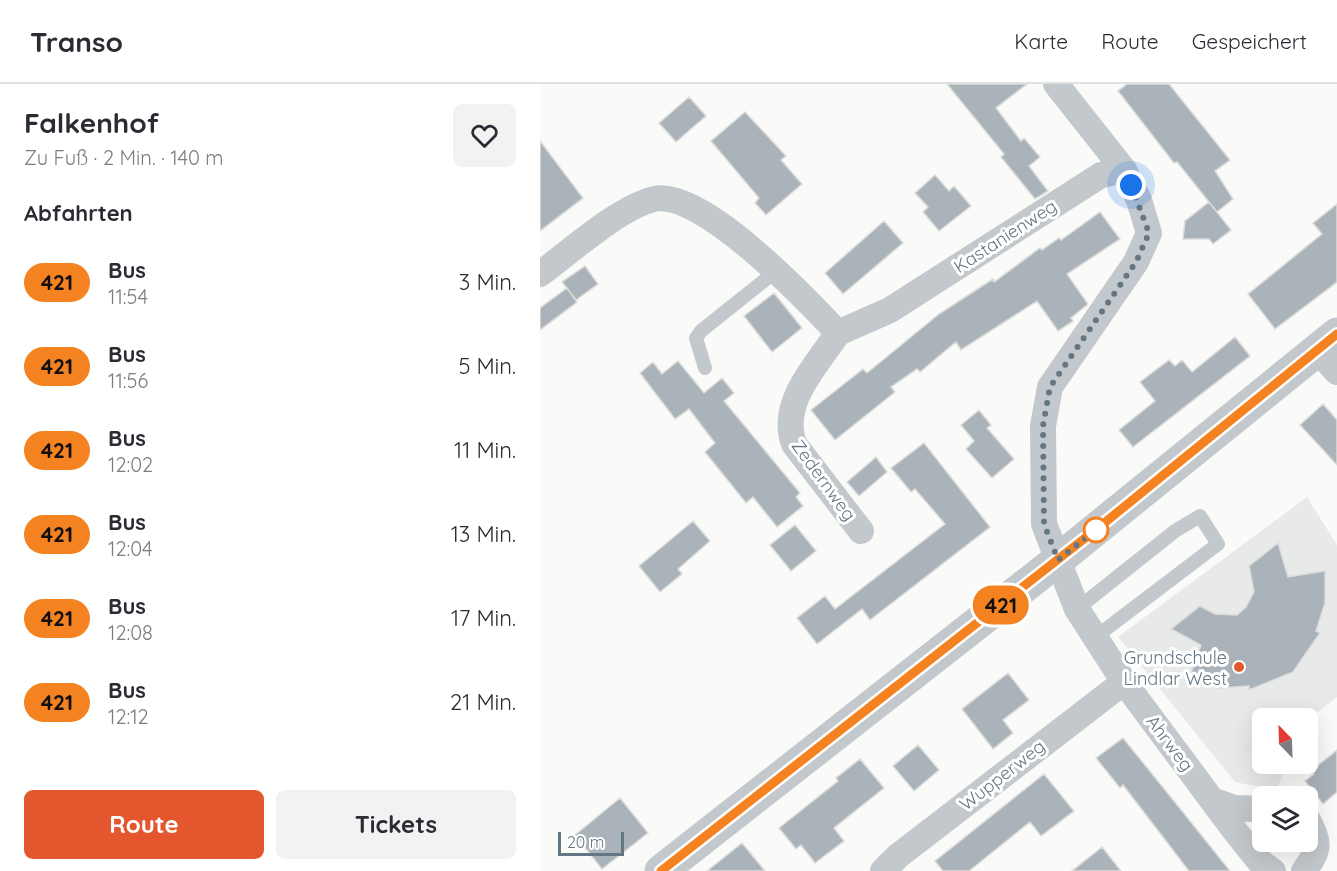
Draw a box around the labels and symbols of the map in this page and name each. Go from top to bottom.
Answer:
your location [1116,170,1146,200]
street label: Kastanienweg [949,194,1061,278]
street label: Zedernweg [787,435,861,525]
unlabelled marker [1083,517,1109,543]
line badge: 421 [966,586,1036,624]
place label: Grundschule Lindlar West [1124,646,1227,690]
marker: Grundschule Lindlar West [1232,660,1246,674]
north arrow [1252,708,1318,774]
street label: Ahrweg [1141,710,1199,776]
street label: Wupperweg [955,735,1049,815]
scale bar [558,829,624,856]

